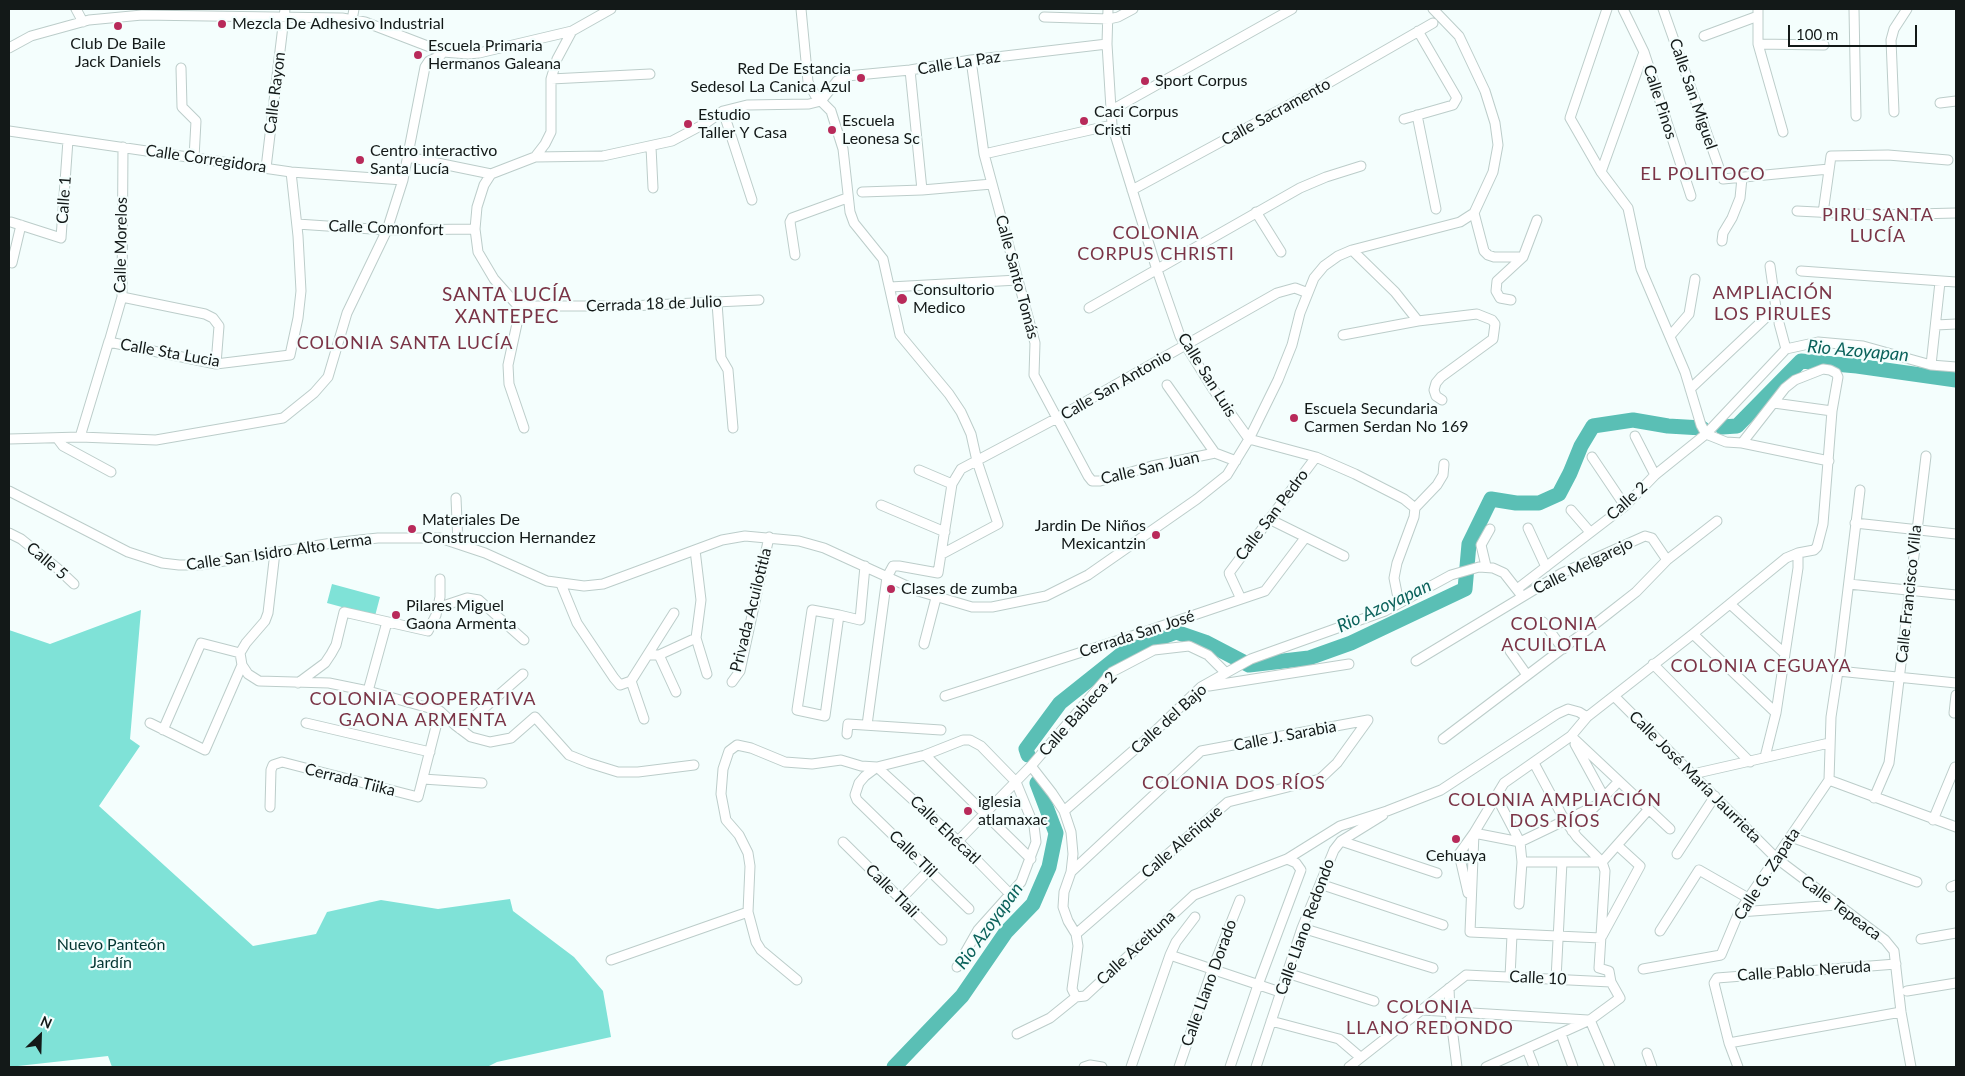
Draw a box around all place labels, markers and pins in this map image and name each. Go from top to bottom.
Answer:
place label: Mezcla De Adhesivo Industrial [232,14,444,34]
marker: Mezcla De Adhesivo Industrial [216,18,228,30]
marker: Club De Baile Jack Daniels [112,20,124,32]
place label: Club De Baile Jack Daniels [70,34,166,72]
place label: Escuela Primaria Hermanos Galeana [428,36,561,74]
marker: Escuela Primaria Hermanos Galeana [412,49,424,61]
place label: Red De Estancia Sedesol La Canica Azul [691,59,851,97]
place label: Sport Corpus [1155,71,1247,91]
marker: Red De Estancia Sedesol La Canica Azul [855,72,867,84]
marker: Sport Corpus [1139,75,1151,87]
place label: Caci Corpus Cristi [1094,102,1178,140]
place label: Estudio Taller Y Casa [698,105,787,143]
place label: Escuela Leonesa Sc [842,111,920,149]
marker: Caci Corpus Cristi [1078,115,1090,127]
marker: Estudio Taller Y Casa [682,118,694,130]
marker: Escuela Leonesa Sc [826,124,838,136]
place label: Centro interactivo Santa Lucía [370,141,497,179]
marker: Centro interactivo Santa Lucía [354,154,366,166]
place label: Consultorio Medico [913,280,995,318]
marker: Consultorio Medico [895,292,909,306]
place label: Escuela Secundaria Carmen Serdan No 169 [1304,399,1469,437]
marker: Escuela Secundaria Carmen Serdan No 169 [1288,412,1300,424]
place label: Materiales De Construccion Hernandez [422,510,596,548]
place label: Jardin De Niños Mexicantzin [1035,516,1146,554]
marker: Materiales De Construccion Hernandez [406,523,418,535]
marker: Jardin De Niños Mexicantzin [1150,529,1162,541]
place label: Clases de zumba [901,579,1018,599]
marker: Clases de zumba [885,583,897,595]
place label: Pilares Miguel Gaona Armenta [406,596,516,634]
marker: Pilares Miguel Gaona Armenta [390,609,402,621]
place label: iglesia atlamaxac [978,792,1048,830]
marker: iglesia atlamaxac [962,805,974,817]
marker: Cehuaya [1450,833,1462,845]
place label: Cehuaya [1426,846,1486,866]

